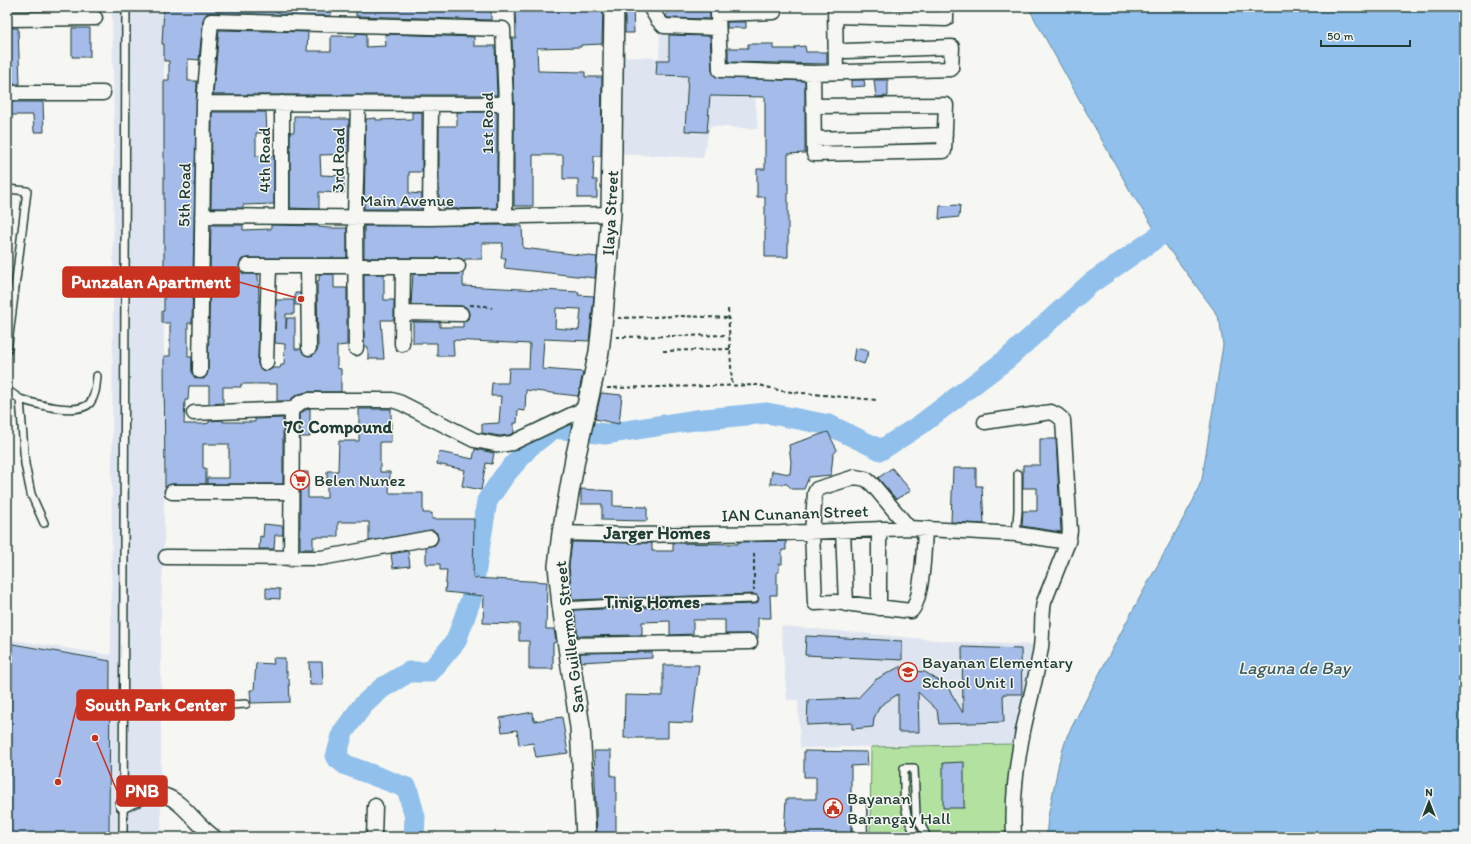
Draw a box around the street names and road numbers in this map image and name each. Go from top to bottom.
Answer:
street label: 1st Road [477,91,497,154]
street label: 4th Road [254,126,274,193]
street label: 3rd Road [327,126,349,193]
street label: 5th Road [173,162,195,227]
street label: Ilaya Street [598,169,622,256]
street label: Main Avenue [360,190,454,210]
street label: IAN Cunanan Street [721,500,869,526]
street label: San Guillermo Street [550,559,588,714]

